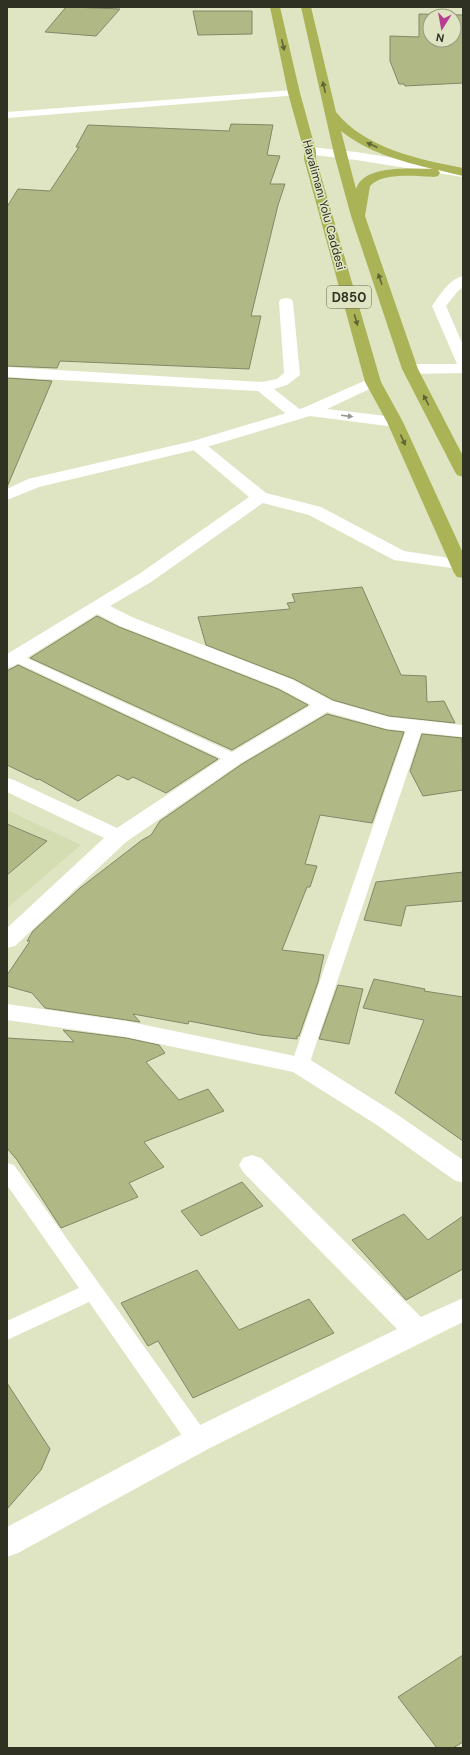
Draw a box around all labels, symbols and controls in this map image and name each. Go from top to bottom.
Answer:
north arrow [422,8,462,48]
text: N [435,30,445,45]
one-way arrow [281,39,287,51]
one-way arrow [321,81,327,93]
street label: Havalimanı Yolu Caddesi [299,138,349,272]
one-way arrow [366,141,378,147]
one-way arrow [376,273,382,285]
road number: D850 [327,286,371,308]
one-way arrow [353,314,359,326]
one-way arrow [423,394,429,406]
one-way arrow [341,413,354,419]
one-way arrow [400,434,406,445]

